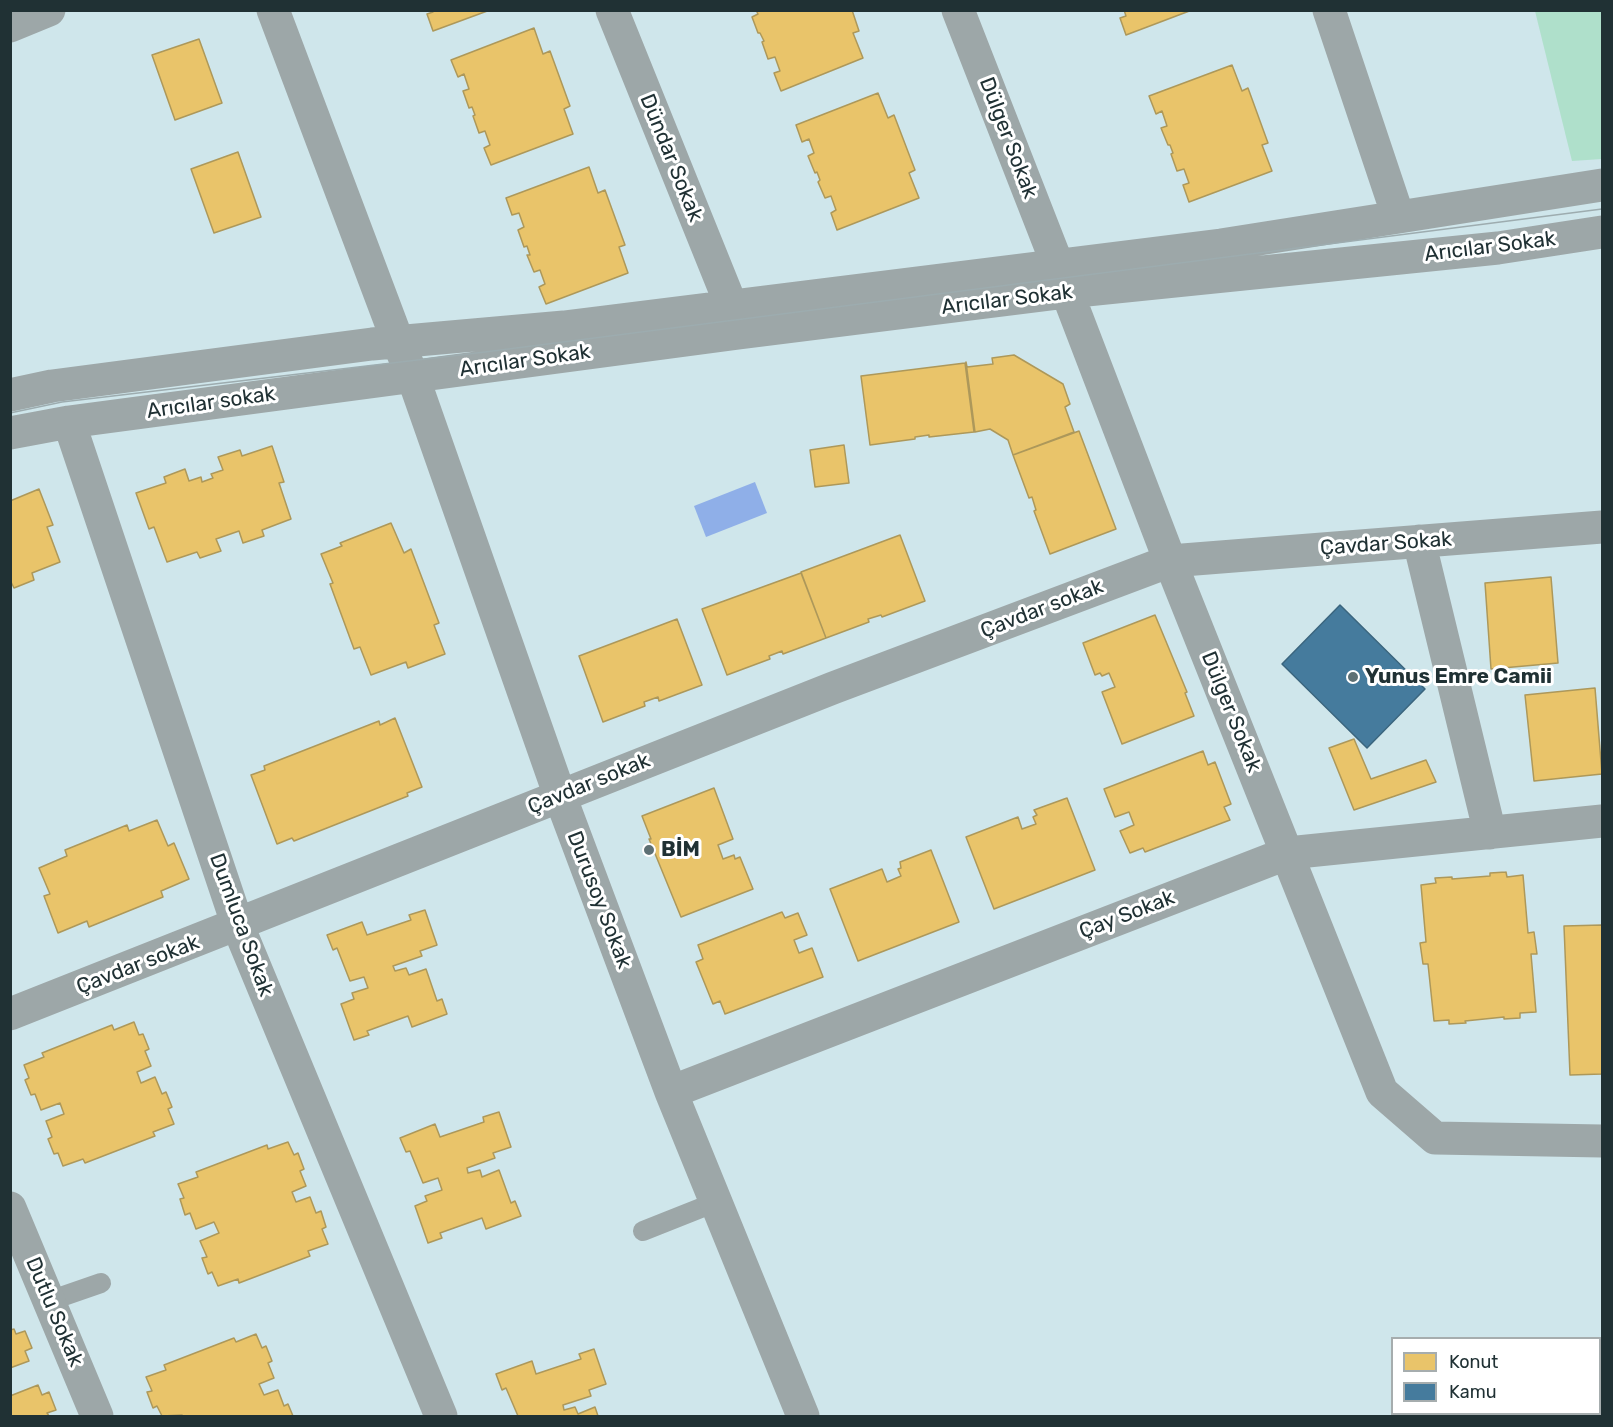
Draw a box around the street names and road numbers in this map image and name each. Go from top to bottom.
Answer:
street label: Dülger Sokak [973,74,1043,202]
street label: Dündar Sokak [634,91,708,225]
street label: Arıcılar Sokak [1423,226,1557,268]
street label: Arıcılar Sokak [940,279,1074,321]
street label: Arıcılar Sokak [458,339,592,383]
street label: Arıcılar sokak [145,382,277,424]
street label: Çavdar Sokak [1319,527,1453,561]
street label: Çavdar sokak [977,574,1107,644]
street label: Dülger Sokak [1195,648,1267,776]
street label: Çavdar sokak [524,748,654,820]
street label: Durusoy Sokak [561,828,637,972]
street label: Dumluca Sokak [204,850,278,1000]
street label: Çay Sokak [1076,885,1178,945]
street label: Çavdar sokak [73,930,203,1000]
street label: Dutlu Sokak [20,1254,88,1370]

